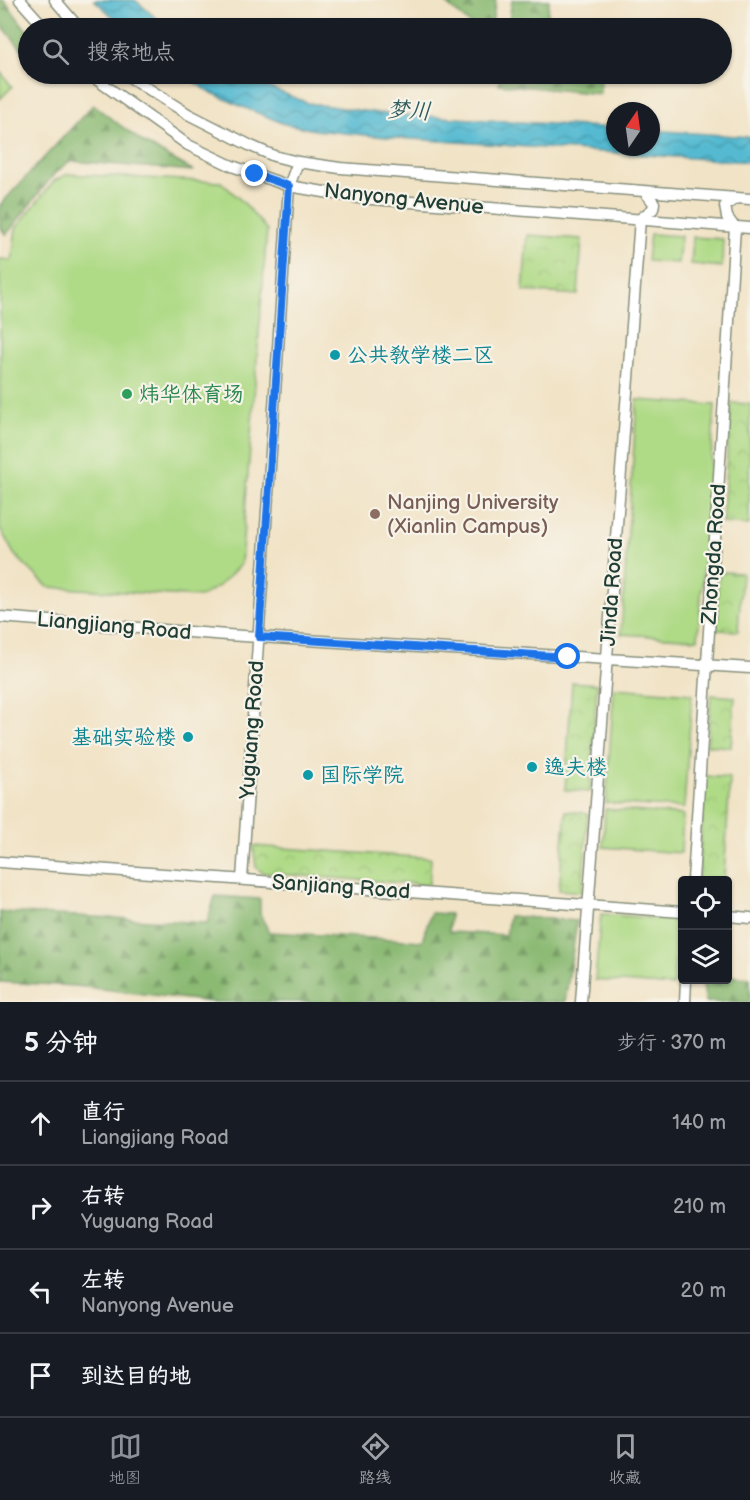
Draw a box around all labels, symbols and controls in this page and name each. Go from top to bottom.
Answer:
search box [18,18,732,84]
icon: search [39,35,72,68]
text: 搜索地点 [87,39,175,66]
water label: 梦川 [386,96,433,126]
north arrow [606,102,660,156]
route end [241,160,267,186]
street label: Nanyong Avenue [323,178,485,220]
place label: 公共教学楼二区 [347,343,494,368]
marker: 公共教学楼二区 [328,348,342,362]
place label: 炜华体育场 [139,382,244,407]
marker: 炜华体育场 [120,387,134,401]
street label: Zhongda Road [697,483,731,626]
place label: Nanjing University (Xianlin Campus) [387,490,559,539]
marker: Nanjing University (Xianlin Campus) [368,507,382,521]
street label: Jinda Road [596,537,628,647]
street label: Liangjiang Road [36,607,192,645]
route start [554,643,580,669]
street label: Yuguang Road [235,660,269,801]
place label: 基础实验楼 [71,725,176,750]
marker: 基础实验楼 [181,730,195,744]
place label: 逸夫楼 [544,755,607,780]
marker: 逸夫楼 [525,760,539,774]
place label: 国际学院 [320,763,404,788]
marker: 国际学院 [301,768,315,782]
street label: Sanjiang Road [271,870,411,904]
map controls [678,876,732,984]
button: locate [678,876,732,930]
button: layers [678,930,732,984]
text: 5 分钟 [24,1028,98,1059]
text: 步行 · 370 m [617,1031,726,1055]
text: 直行 [81,1099,125,1126]
icon: ahead [24,1107,57,1140]
text: 140 m [672,1111,726,1135]
text: Liangjiang Road [81,1126,229,1150]
text: 右转 [81,1183,125,1210]
icon: right [24,1191,57,1224]
text: 210 m [673,1195,726,1219]
text: Yuguang Road [81,1210,213,1234]
text: 左转 [81,1267,125,1294]
icon: left [24,1275,57,1308]
text: 20 m [681,1279,726,1303]
text: Nanyong Avenue [81,1294,234,1318]
icon: arrive [24,1359,57,1392]
text: 到达目的地 [81,1363,191,1390]
tab: 地图 [109,1430,142,1488]
tab: 路线 [359,1430,392,1488]
tab: 收藏 [609,1430,642,1488]

